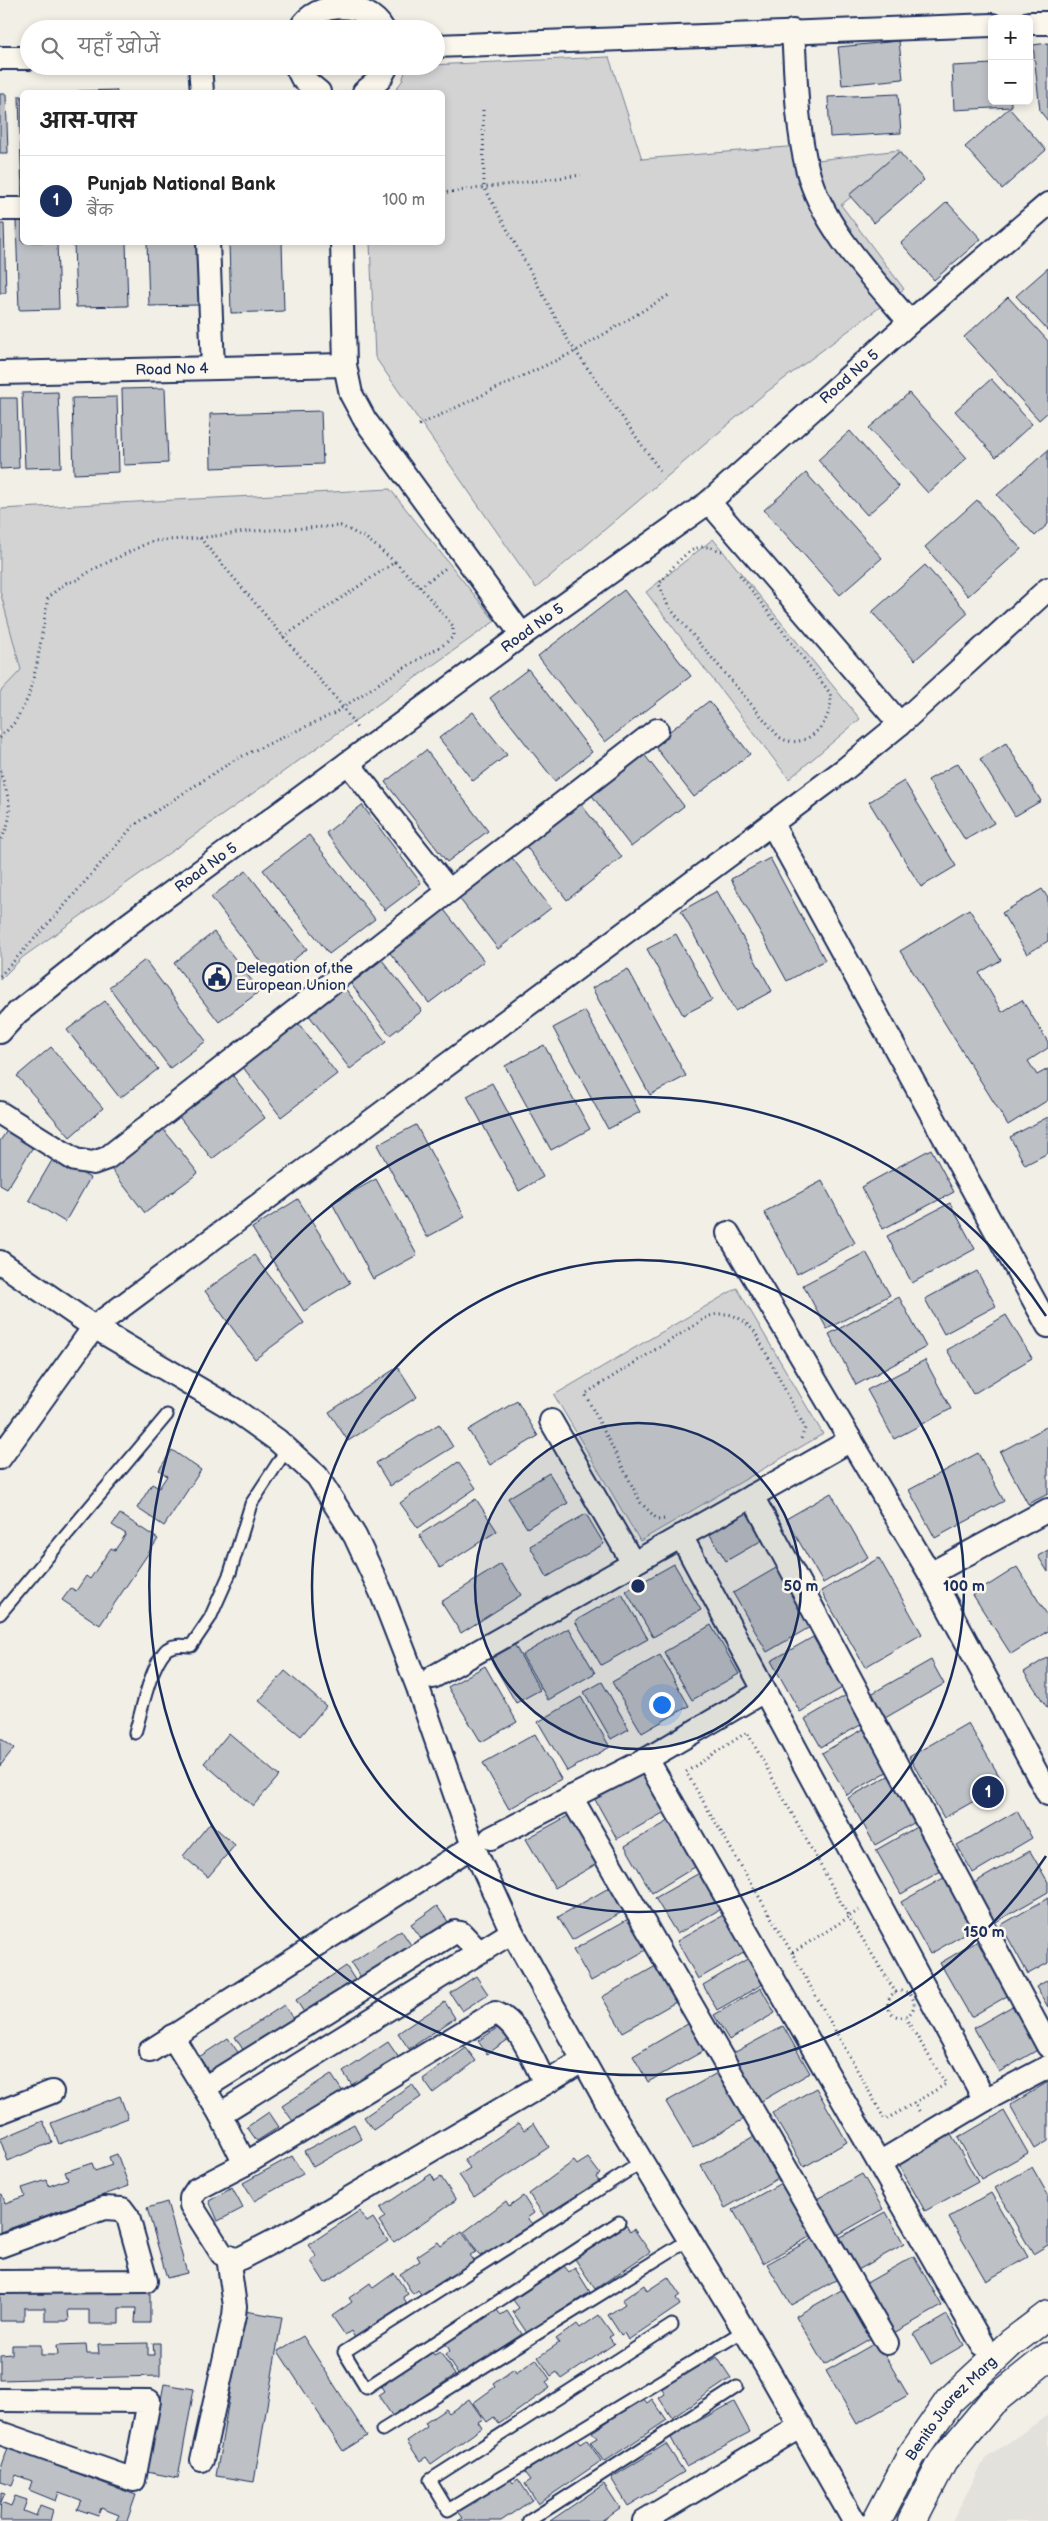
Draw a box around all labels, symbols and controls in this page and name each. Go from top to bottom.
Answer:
map controls [988,15,1033,105]
button: + [988,15,1033,60]
search box [20,20,445,75]
icon: search [38,34,66,62]
text: यहाँ खोजें [78,36,160,59]
button: − [988,60,1033,105]
text: आस-पास [40,109,136,134]
text: Punjab National Bank [87,173,276,196]
text: 1 [53,191,59,210]
text: 100 m [382,191,425,210]
text: बैंक [87,202,113,221]
street label: Road No 5 [816,345,883,408]
street label: Road No 4 [135,359,209,380]
street label: Road No 5 [497,599,568,657]
street label: Road No 5 [171,838,241,897]
place label: Delegation of the European Union [236,959,353,995]
public building icon: Delegation of the European Union [202,962,232,992]
centre of rings [629,1577,647,1595]
text: 50 m [784,1577,819,1596]
text: 100 m [943,1577,985,1596]
your location [649,1692,675,1718]
pin: 1 [972,1773,1004,1811]
text: 150 m [963,1923,1005,1942]
street label: Benito Juarez Marg [902,2352,1001,2465]

